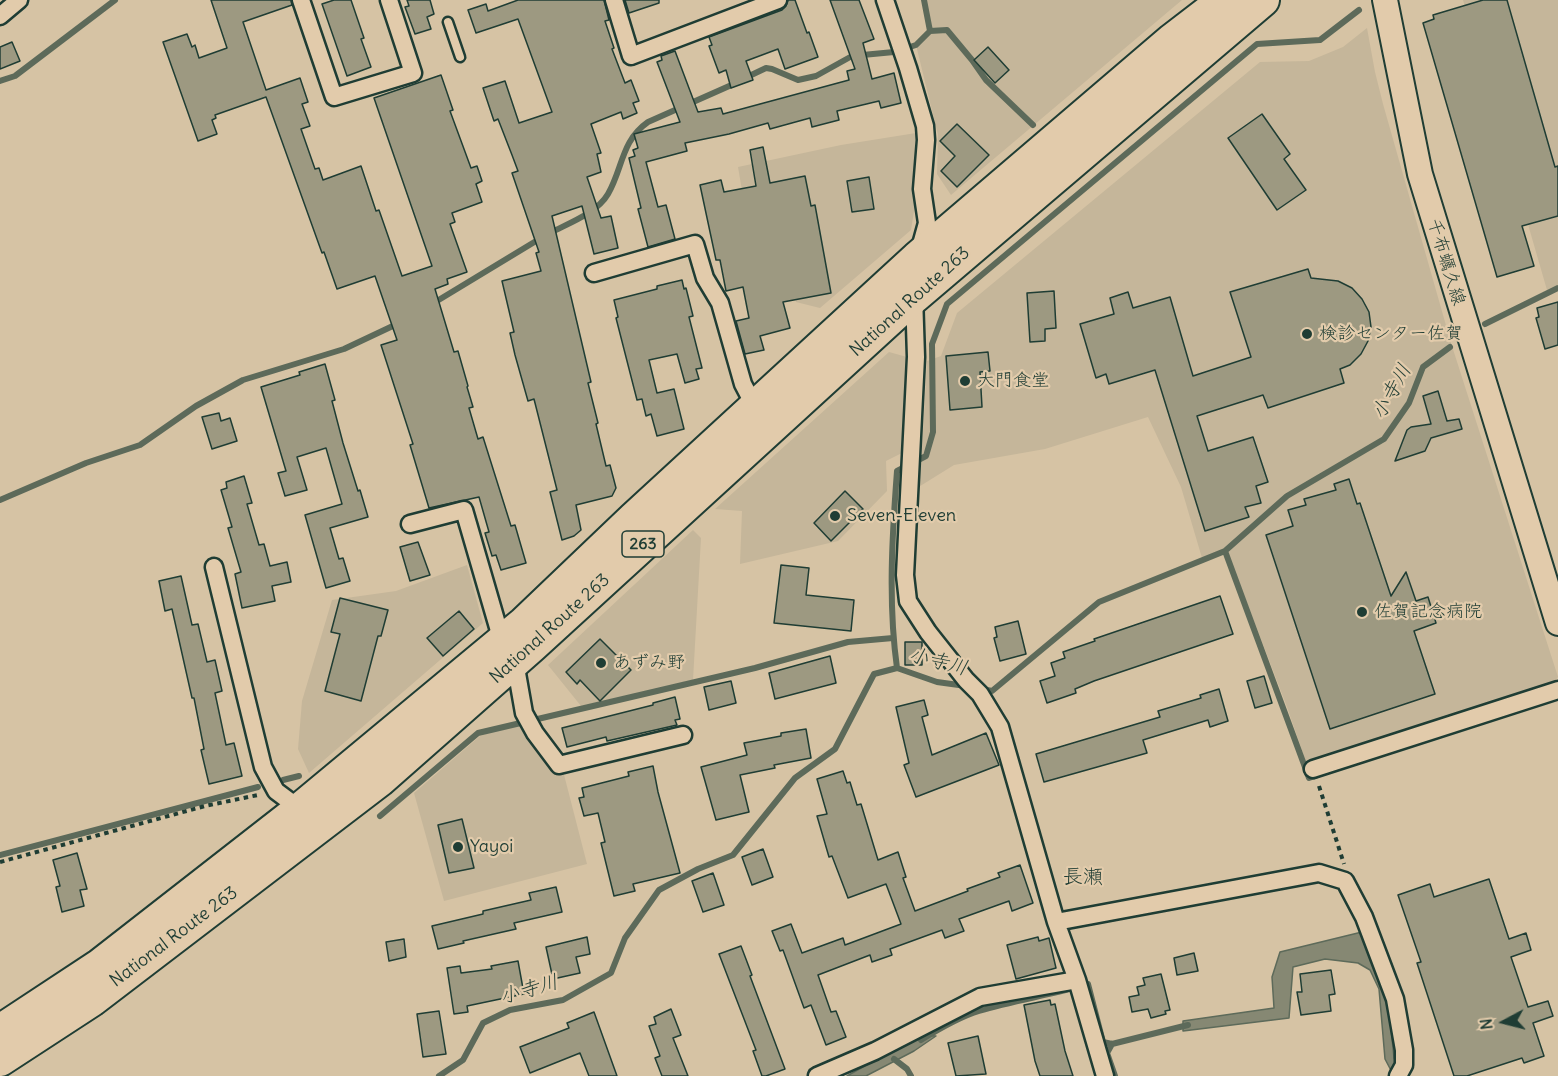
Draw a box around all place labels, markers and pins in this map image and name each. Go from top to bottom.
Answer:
place label: 検診センター佐賀 [1319,323,1463,345]
marker: 検診センター佐賀 [1300,327,1314,341]
place label: 大門食堂 [977,370,1049,392]
marker: 大門食堂 [958,374,972,388]
place label: Seven-Eleven [847,505,956,527]
marker: Seven-Eleven [828,509,842,523]
place label: 佐賀記念病院 [1374,601,1482,623]
marker: 佐賀記念病院 [1355,605,1369,619]
place label: あずみ野 [613,652,685,674]
marker: あずみ野 [594,656,608,670]
place label: Yayoi [470,836,513,858]
marker: Yayoi [451,840,465,854]

